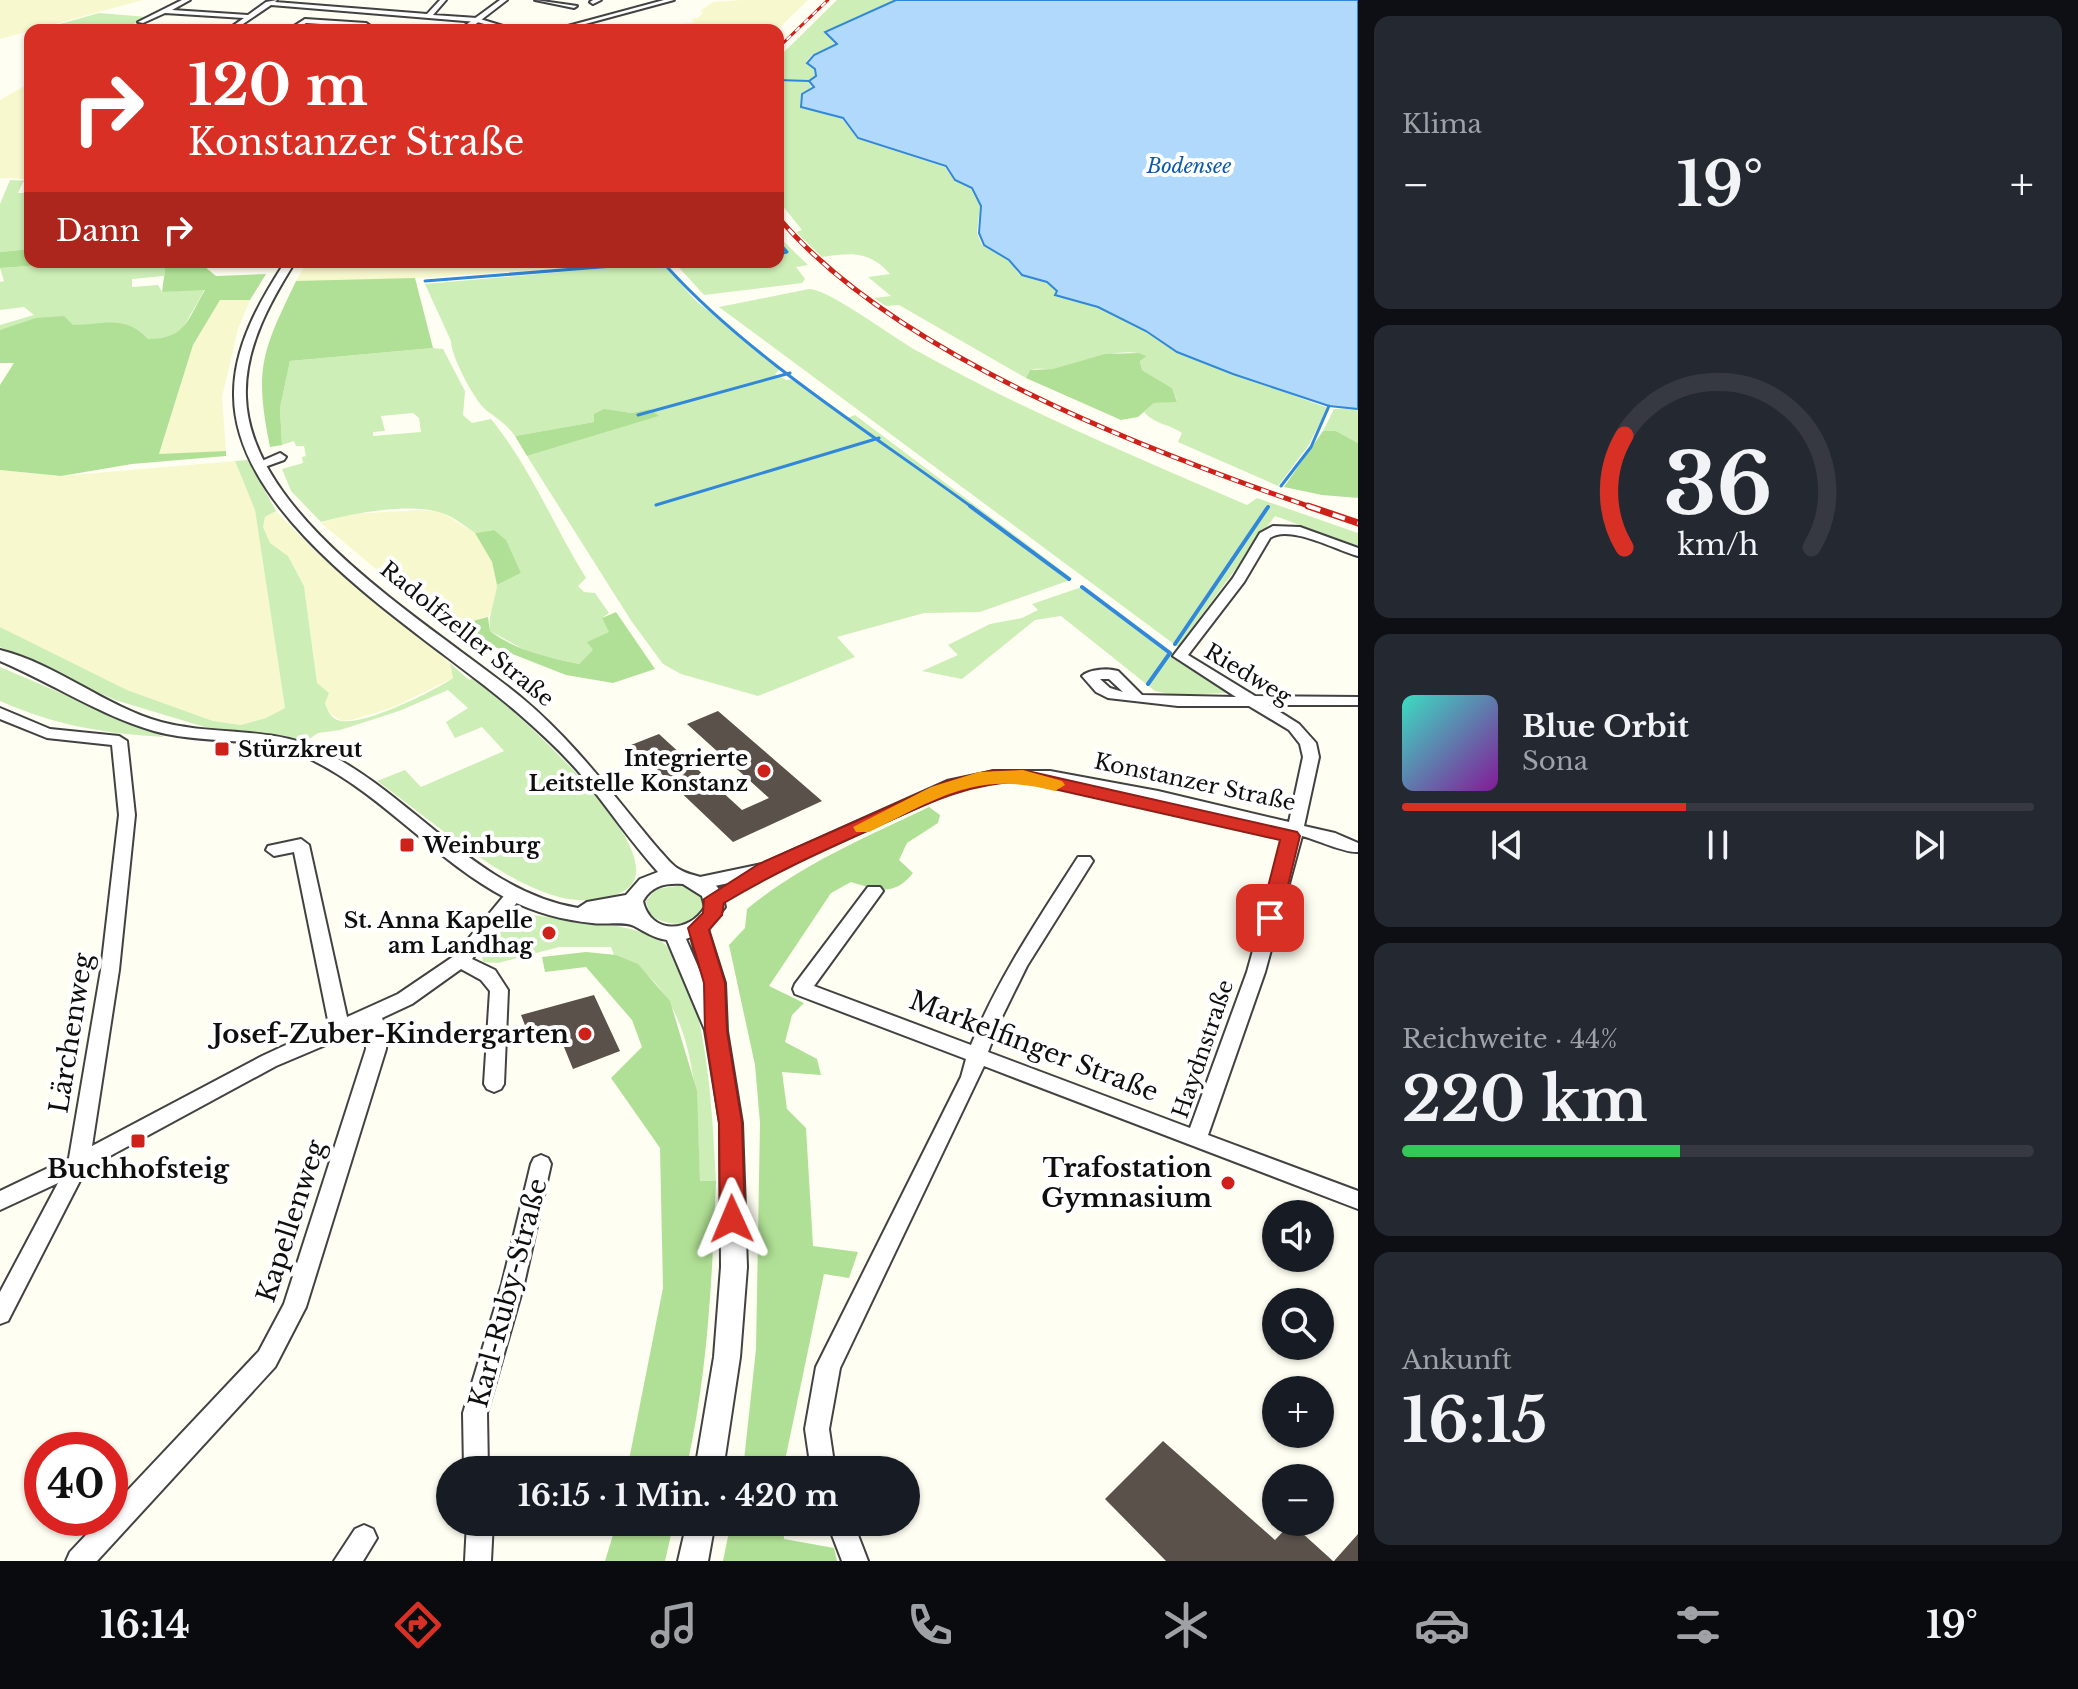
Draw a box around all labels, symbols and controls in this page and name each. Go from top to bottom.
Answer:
text: 120 m [188,51,368,120]
icon: right [56,56,160,160]
text: Klima [1402,108,1482,140]
text: Konstanzer Straße [188,120,524,165]
text: 19° [1677,148,1763,222]
water label: Bodensee [1146,154,1231,178]
text: − [1402,157,1430,212]
text: + [2010,157,2034,212]
icon: right [156,208,200,252]
text: Dann [56,212,140,249]
text: 36 [1663,432,1773,535]
text: km/h [1677,527,1759,563]
street label: Radolfzeller Straße [375,556,559,712]
street label: Riedweg [1200,638,1297,711]
text: Blue Orbit [1522,708,1689,745]
place label: Stürzkreut [238,736,363,763]
marker: Stürzkreut [213,740,231,758]
place label: Integrierte Leitstelle Konstanz [529,745,748,797]
text: Sona [1522,745,1588,777]
street label: Konstanzer Straße [1092,747,1298,817]
marker: Integrierte Leitstelle Konstanz [755,762,773,780]
icon: previous [1485,823,1529,867]
icon: pause [1696,823,1740,867]
icon: next [1907,823,1951,867]
place label: Weinburg [422,832,541,859]
marker: Weinburg [398,836,416,854]
pin [1236,884,1304,952]
icon: arrive [1248,896,1292,940]
place label: St. Anna Kapelle am Landhag [344,907,534,959]
marker: St. Anna Kapelle am Landhag [540,924,558,942]
street label: Lärchenweg [43,950,100,1115]
street label: Haydnstraße [1167,976,1239,1122]
street label: Markelfinger Straße [905,984,1163,1108]
place label: Josef-Zuber-Kindergarten [207,1018,569,1050]
text: Reichweite · 44% [1402,1023,1618,1055]
marker: Josef-Zuber-Kindergarten [576,1025,594,1043]
text: 220 km [1402,1063,1648,1137]
marker: Buchhofsteig [129,1132,147,1150]
street label: Kapellenweg [250,1135,332,1306]
place label: Trafostation Gymnasium [1041,1152,1212,1214]
place label: Buchhofsteig [47,1153,230,1185]
marker: Trafostation Gymnasium [1219,1174,1237,1192]
street label: Karl-Ruby-Straße [462,1175,554,1411]
position arrow [690,1177,774,1261]
map controls [1262,1200,1334,1536]
button: sound [1262,1200,1334,1272]
button: search [1262,1288,1334,1360]
text: Ankunft [1402,1344,1512,1376]
button: + [1262,1376,1334,1448]
text: 16:15 [1402,1384,1548,1458]
speed limit sign: 40 [24,1432,128,1536]
button: − [1262,1464,1334,1536]
text: 16:15 · 1 Min. · 420 m [518,1477,838,1514]
icon: directions [390,1597,446,1653]
icon: music [646,1597,702,1653]
icon: phone [902,1597,958,1653]
icon: climate [1158,1597,1214,1653]
icon: car [1414,1597,1470,1653]
icon: filters [1670,1597,1726,1653]
text: 16:14 [100,1603,190,1648]
text: 19° [1926,1603,1978,1648]

